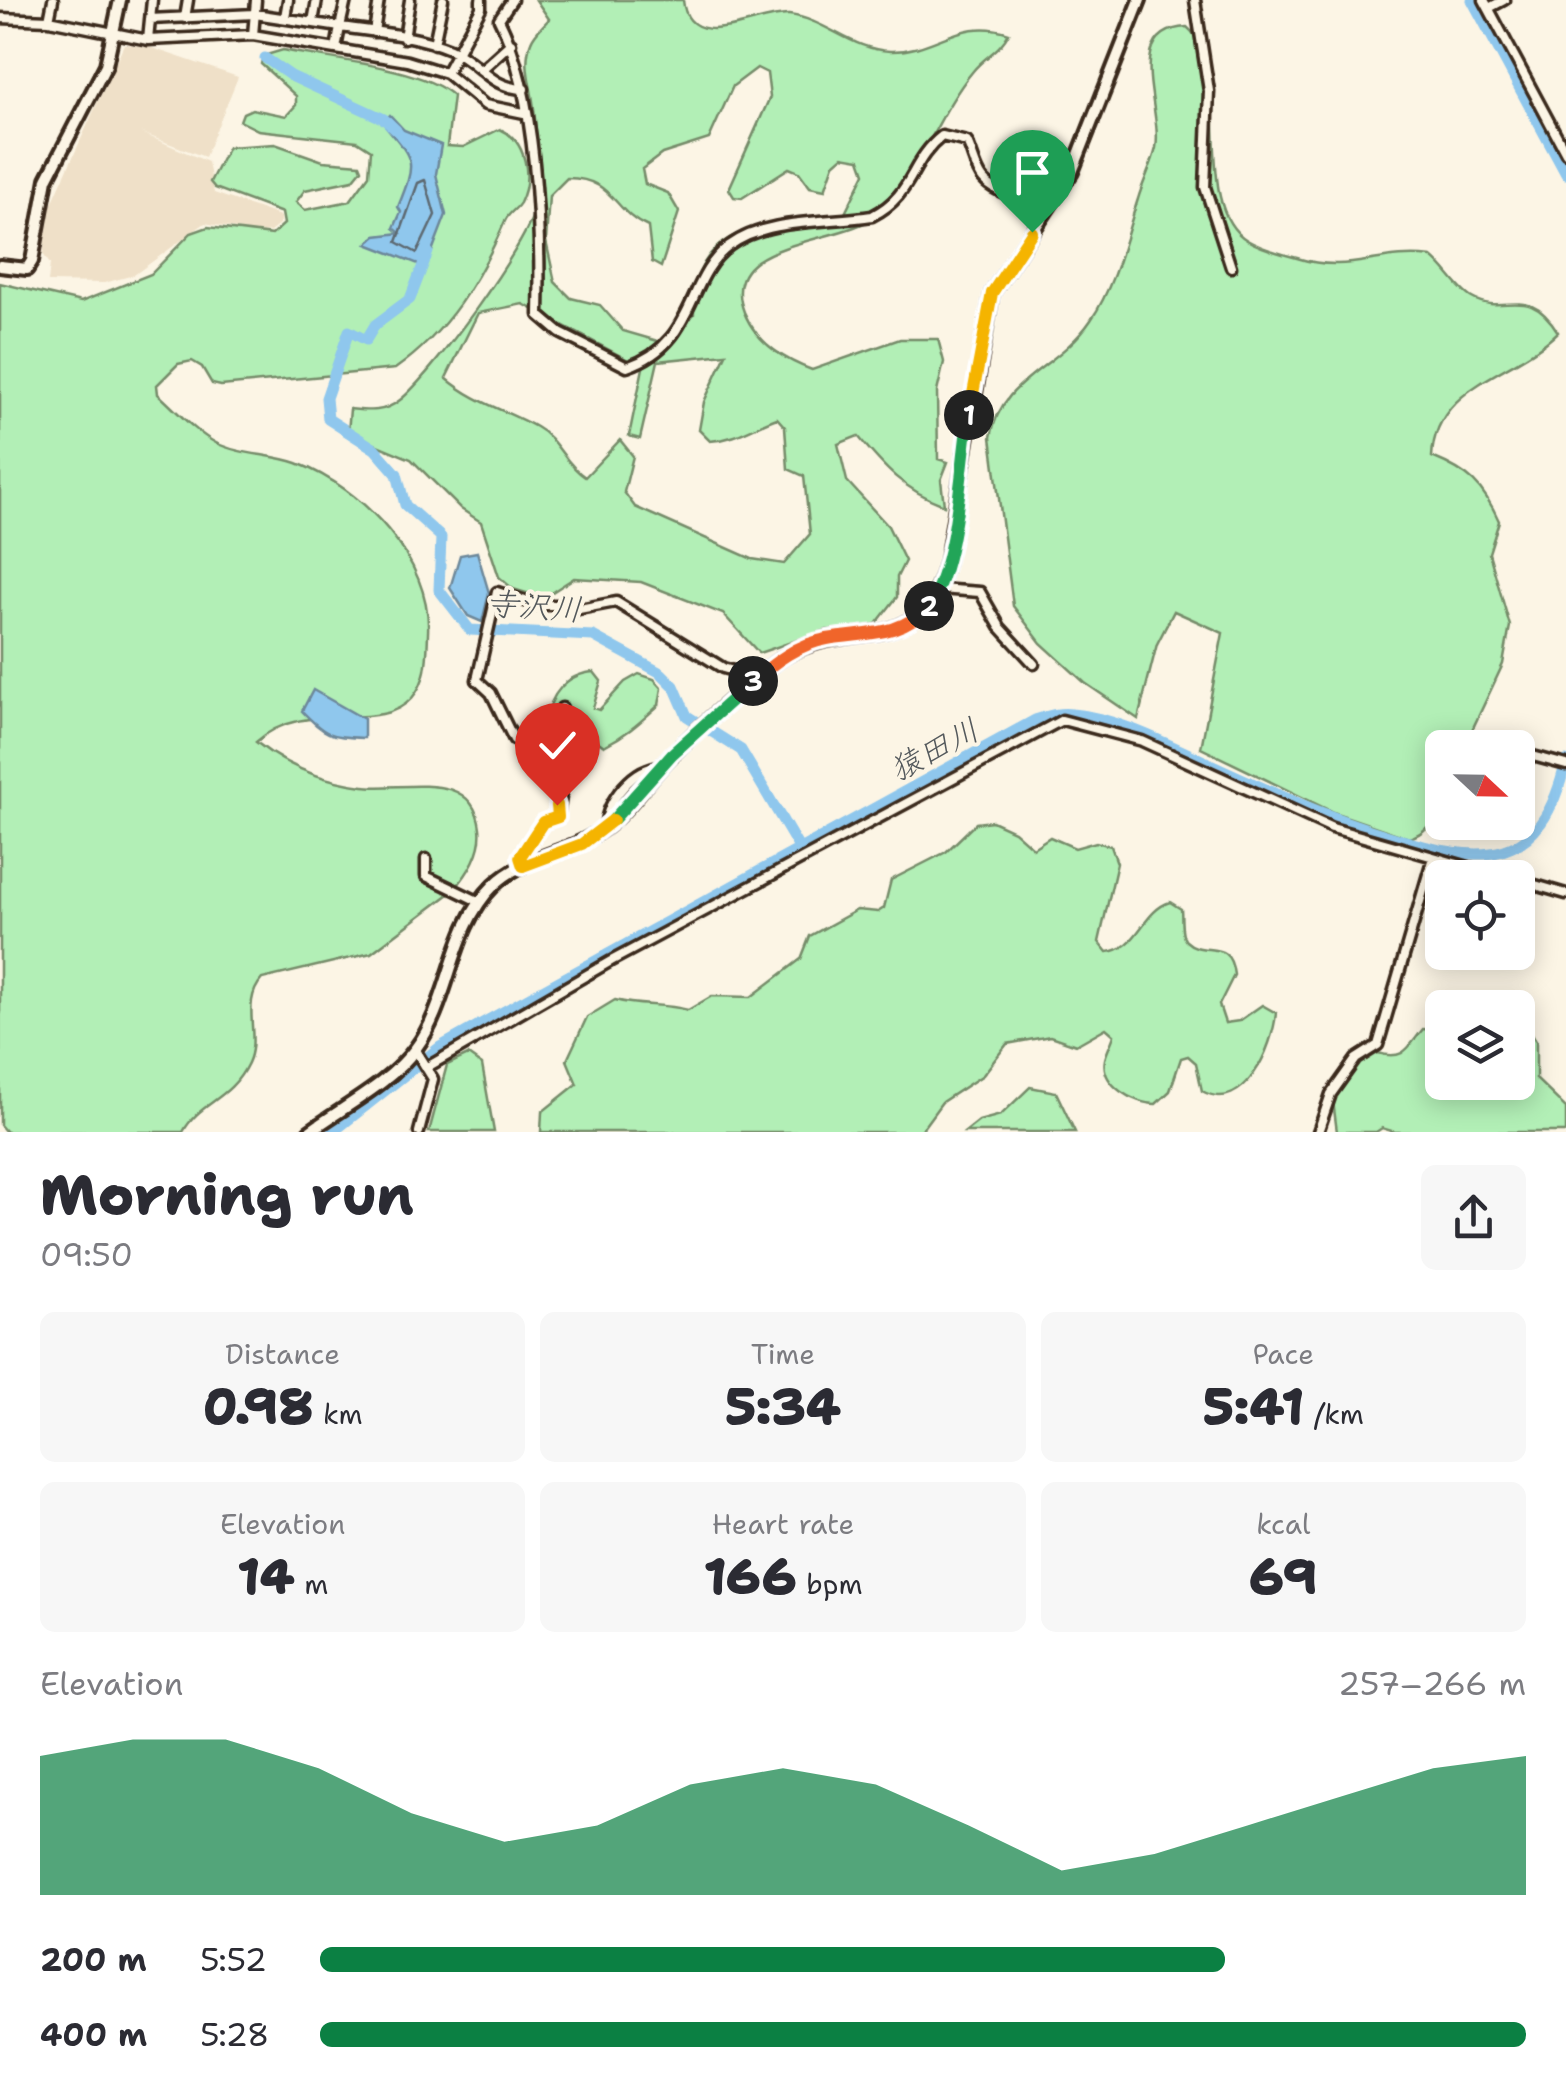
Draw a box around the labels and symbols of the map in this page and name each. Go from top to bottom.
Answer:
pin [990,130,1075,233]
pin: 1 [944,390,994,440]
water label: 寺沢川 [485,581,583,631]
pin: 2 [904,581,954,631]
pin: 3 [728,656,778,706]
pin [515,703,600,806]
water label: 猿田川 [882,707,986,791]
north arrow [1425,730,1535,840]

